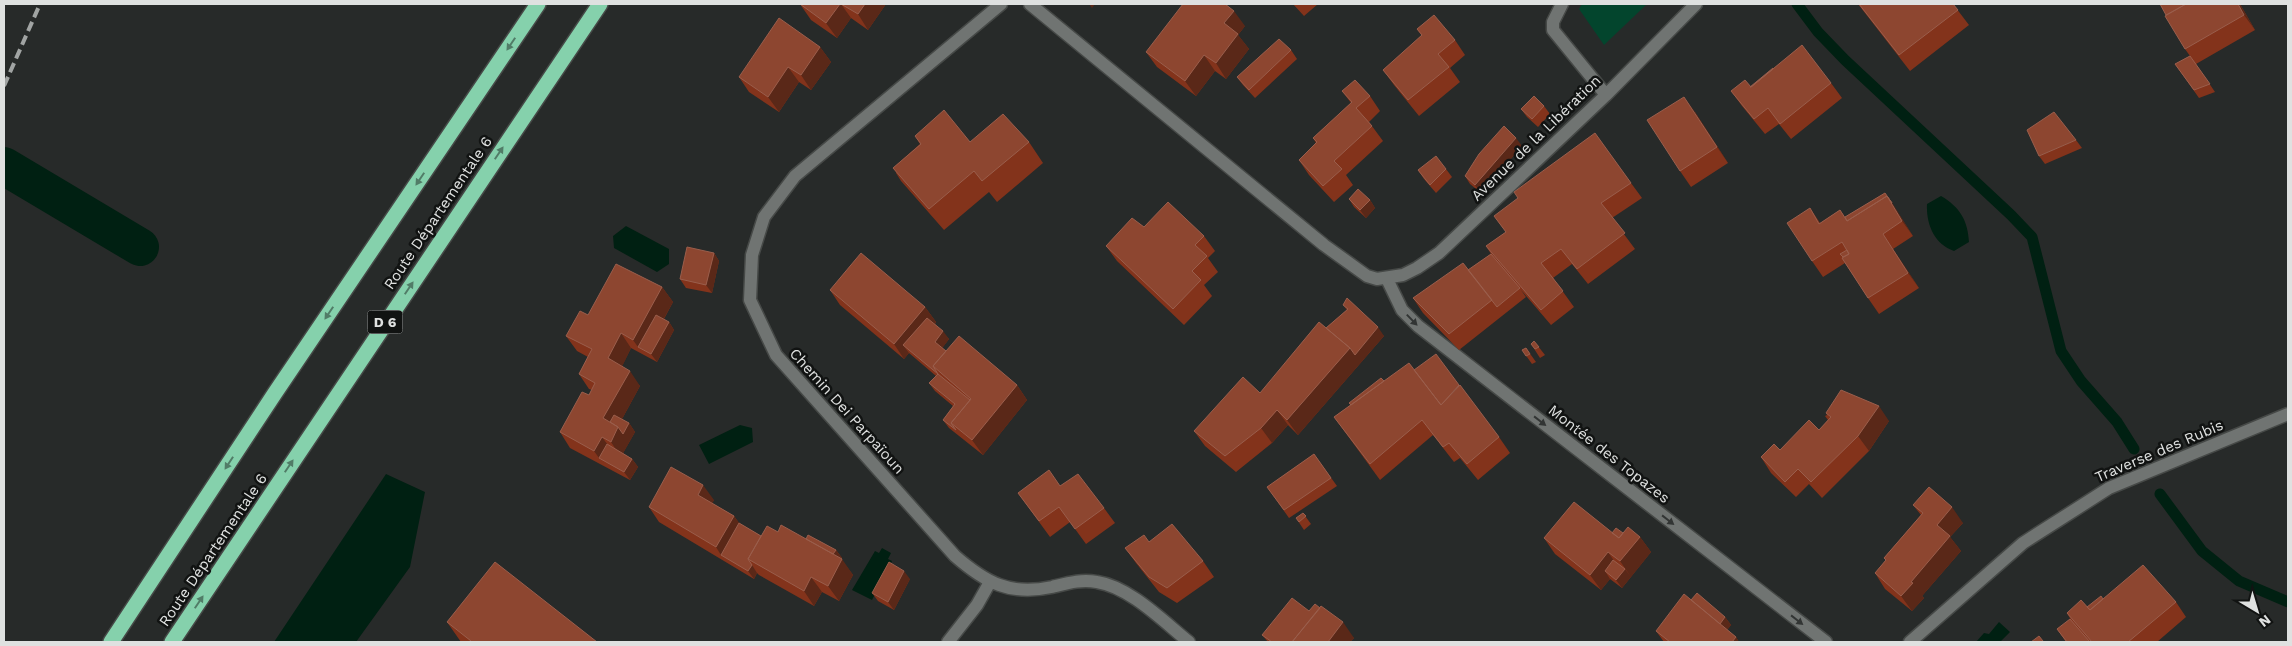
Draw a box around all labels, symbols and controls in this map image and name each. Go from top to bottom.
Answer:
one-way arrow [506,37,516,51]
street label: Avenue de la Libération [1468,71,1604,205]
street label: Route Départementale 6 [380,133,496,293]
one-way arrow [494,146,504,159]
one-way arrow [415,172,425,185]
one-way arrow [404,281,414,294]
one-way arrow [324,306,334,320]
road number: D 6 [368,311,402,334]
one-way arrow [1406,314,1418,326]
street label: Chemin Dei Parpaïoun [786,345,908,477]
street label: Montée des Topazes [1545,401,1673,507]
one-way arrow [1533,415,1546,426]
street label: Traverse des Rubis [2092,416,2226,486]
one-way arrow [224,456,234,469]
one-way arrow [285,460,294,473]
street label: Route Départementale 6 [155,470,271,630]
one-way arrow [1662,515,1675,526]
north arrow [2232,586,2282,636]
one-way arrow [194,595,204,608]
text: N [2256,612,2274,631]
one-way arrow [1790,614,1803,625]

